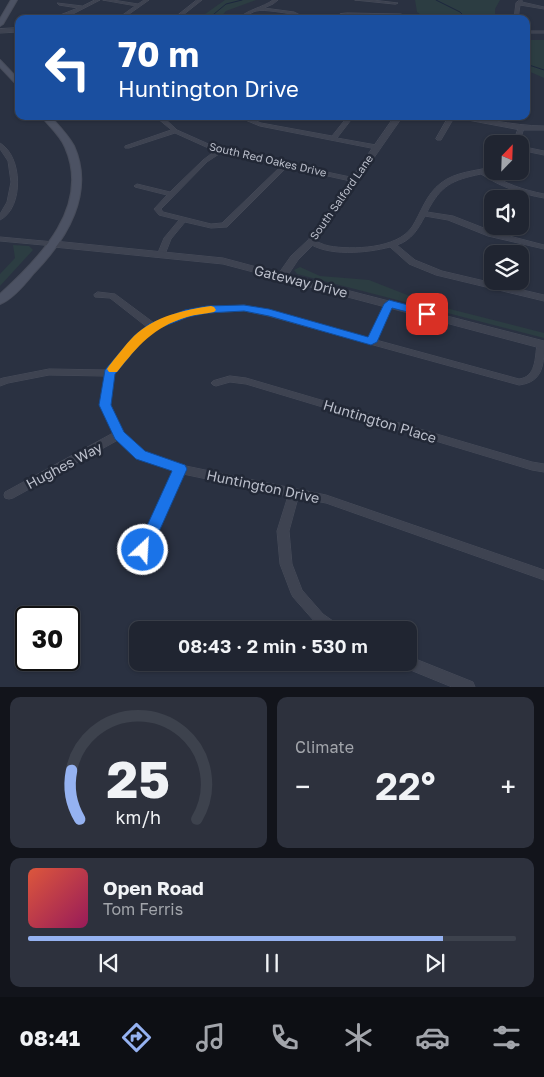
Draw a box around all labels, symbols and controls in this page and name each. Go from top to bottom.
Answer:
text: 70 m [118,33,199,75]
icon: left [35,35,100,100]
text: Huntington Drive [118,75,299,102]
north arrow [484,135,529,180]
map controls [484,135,529,290]
street label: South Red Oakes Drive [208,139,328,179]
street label: South Salford Lane [307,152,375,242]
button: sound [484,190,529,235]
button: layers [484,245,529,290]
street label: Gateway Drive [252,261,350,301]
pin [406,293,448,335]
icon: arrive [413,300,441,328]
street label: Huntington Place [321,396,439,446]
street label: Hughes Way [23,438,105,492]
street label: Huntington Drive [205,466,321,506]
position arrow [116,523,168,575]
speed limit sign: 30 [15,606,80,671]
text: 08:43 · 2 min · 530 m [178,634,368,657]
text: Climate [295,737,354,757]
text: 25 [107,747,170,809]
text: 22° [375,763,436,808]
text: − [295,770,310,803]
text: + [501,770,516,803]
text: km/h [116,806,161,828]
text: Open Road [103,876,204,899]
text: Tom Ferris [103,899,183,919]
icon: previous [95,949,123,977]
icon: pause [258,949,286,977]
icon: next [421,949,449,977]
icon: directions [119,1020,154,1055]
icon: music [193,1020,228,1055]
icon: phone [267,1020,302,1055]
icon: climate [341,1020,376,1055]
icon: car [415,1020,450,1055]
icon: filters [489,1020,524,1055]
text: 08:41 [20,1024,80,1051]

